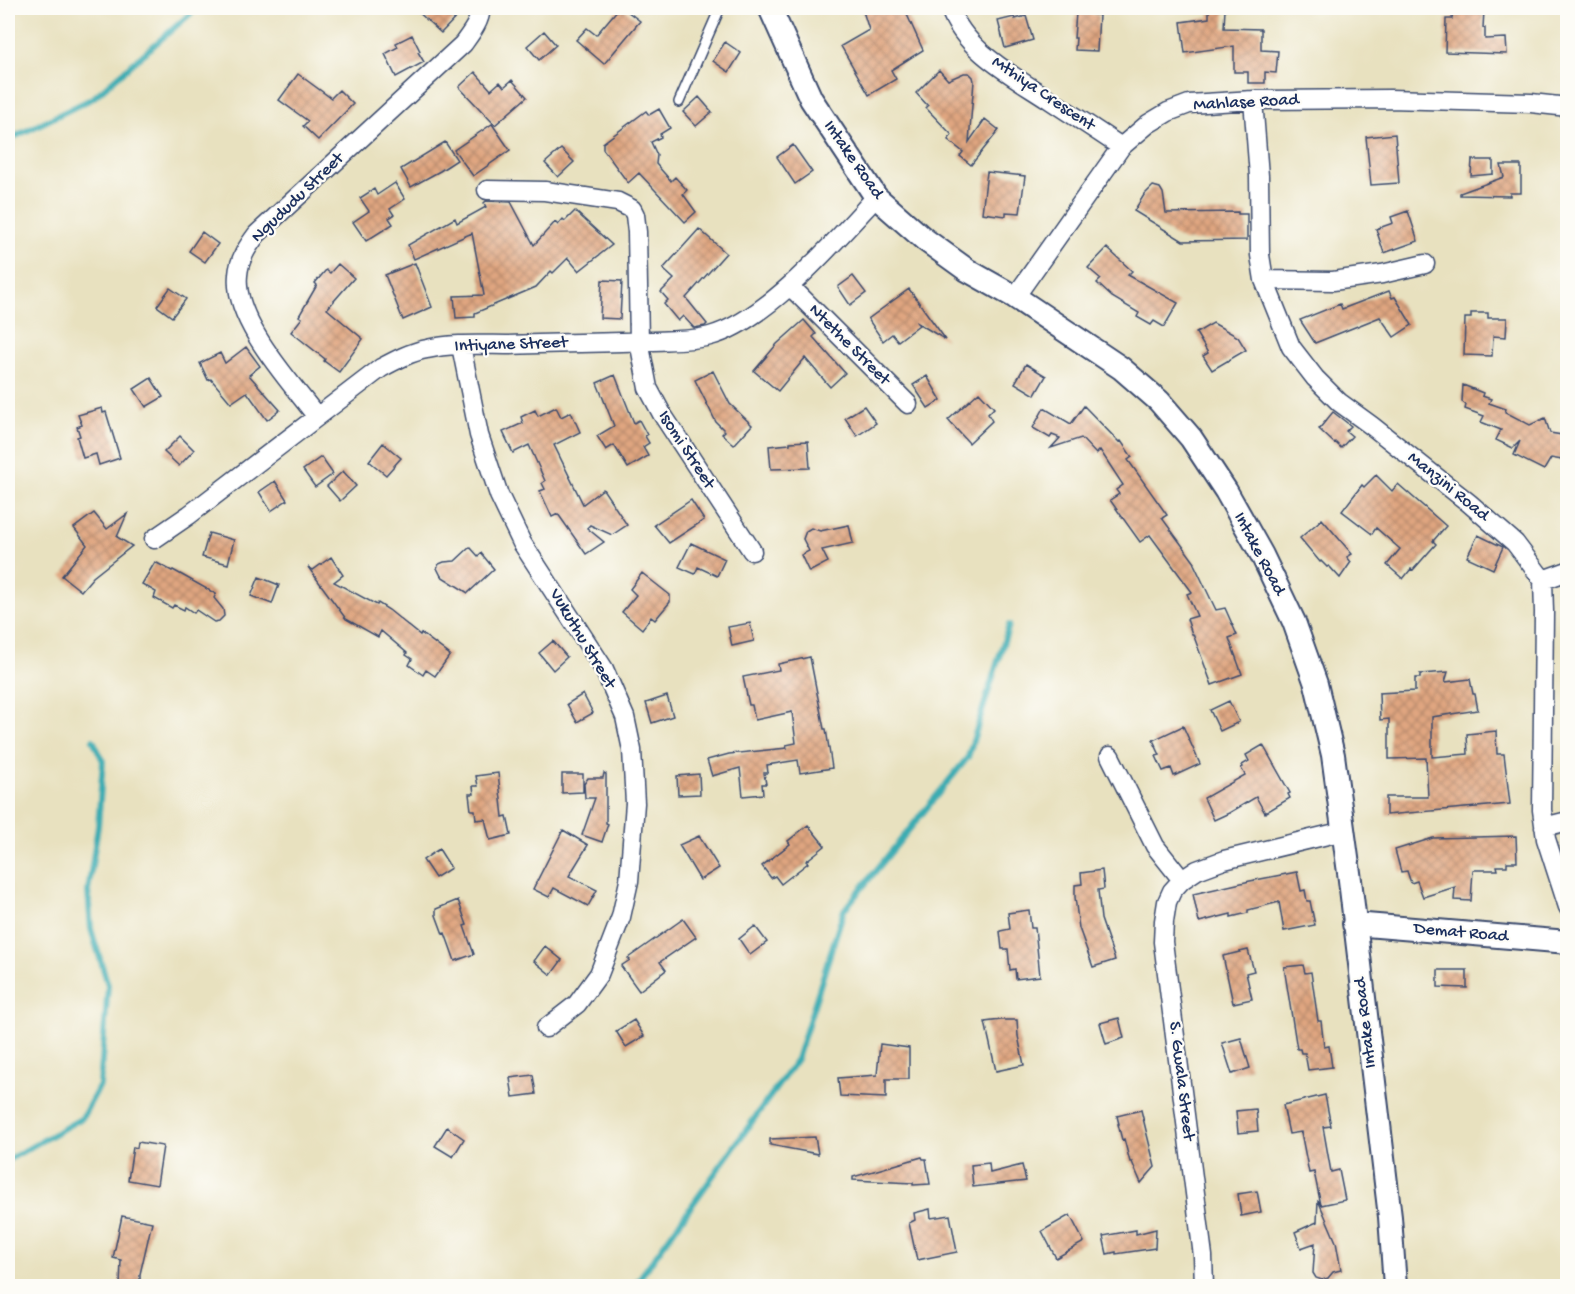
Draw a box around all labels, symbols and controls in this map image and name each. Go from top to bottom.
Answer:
street label: Mthiya Crescent [987,52,1100,137]
street label: Mahlase Road [1193,90,1301,116]
street label: Intake Road [818,117,889,205]
street label: Ngududu Street [247,147,350,247]
street label: Ntethe Street [804,300,895,391]
street label: Intiyane Street [454,332,570,357]
street label: Isomi Street [653,407,720,495]
street label: Manzini Road [1403,448,1494,527]
street label: Intake Road [1228,509,1290,600]
street label: Vukuthu Street [543,584,621,694]
street label: Demat Road [1412,918,1511,948]
street label: Intake Road [1350,975,1382,1069]
street label: S. Gwala Street [1163,1020,1199,1143]

